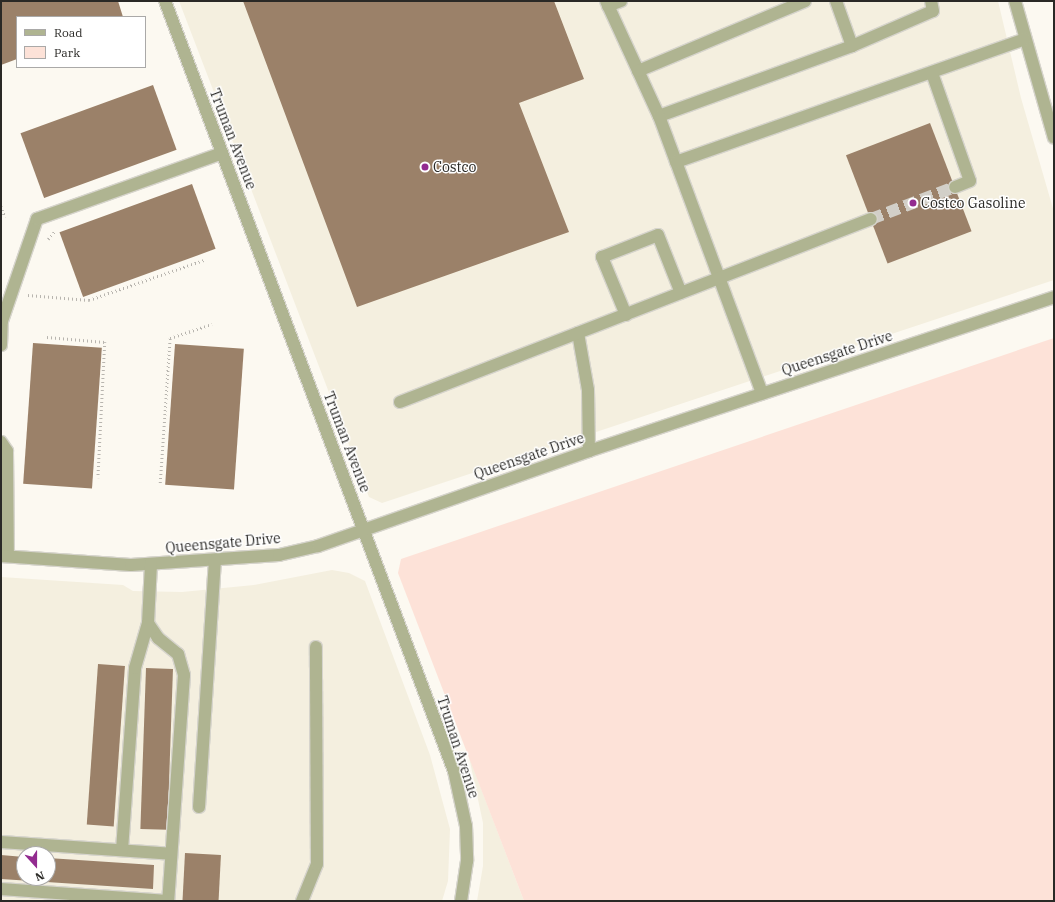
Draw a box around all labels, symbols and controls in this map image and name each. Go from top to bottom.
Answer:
legend [16,16,146,68]
text: Road [54,25,83,40]
text: Park [54,45,80,60]
street label: Truman Avenue [206,86,260,192]
place label: Costco [433,159,476,175]
marker: Costco [420,162,430,172]
place label: Costco Gasoline [921,195,1025,211]
marker: Costco Gasoline [908,198,918,208]
street label: Queensgate Drive [780,327,894,379]
street label: Truman Avenue [320,389,374,495]
street label: Queensgate Drive [472,429,586,483]
street label: Queensgate Drive [165,530,281,556]
street label: Truman Avenue [434,694,482,800]
north arrow [16,846,56,886]
text: N [33,868,47,884]

